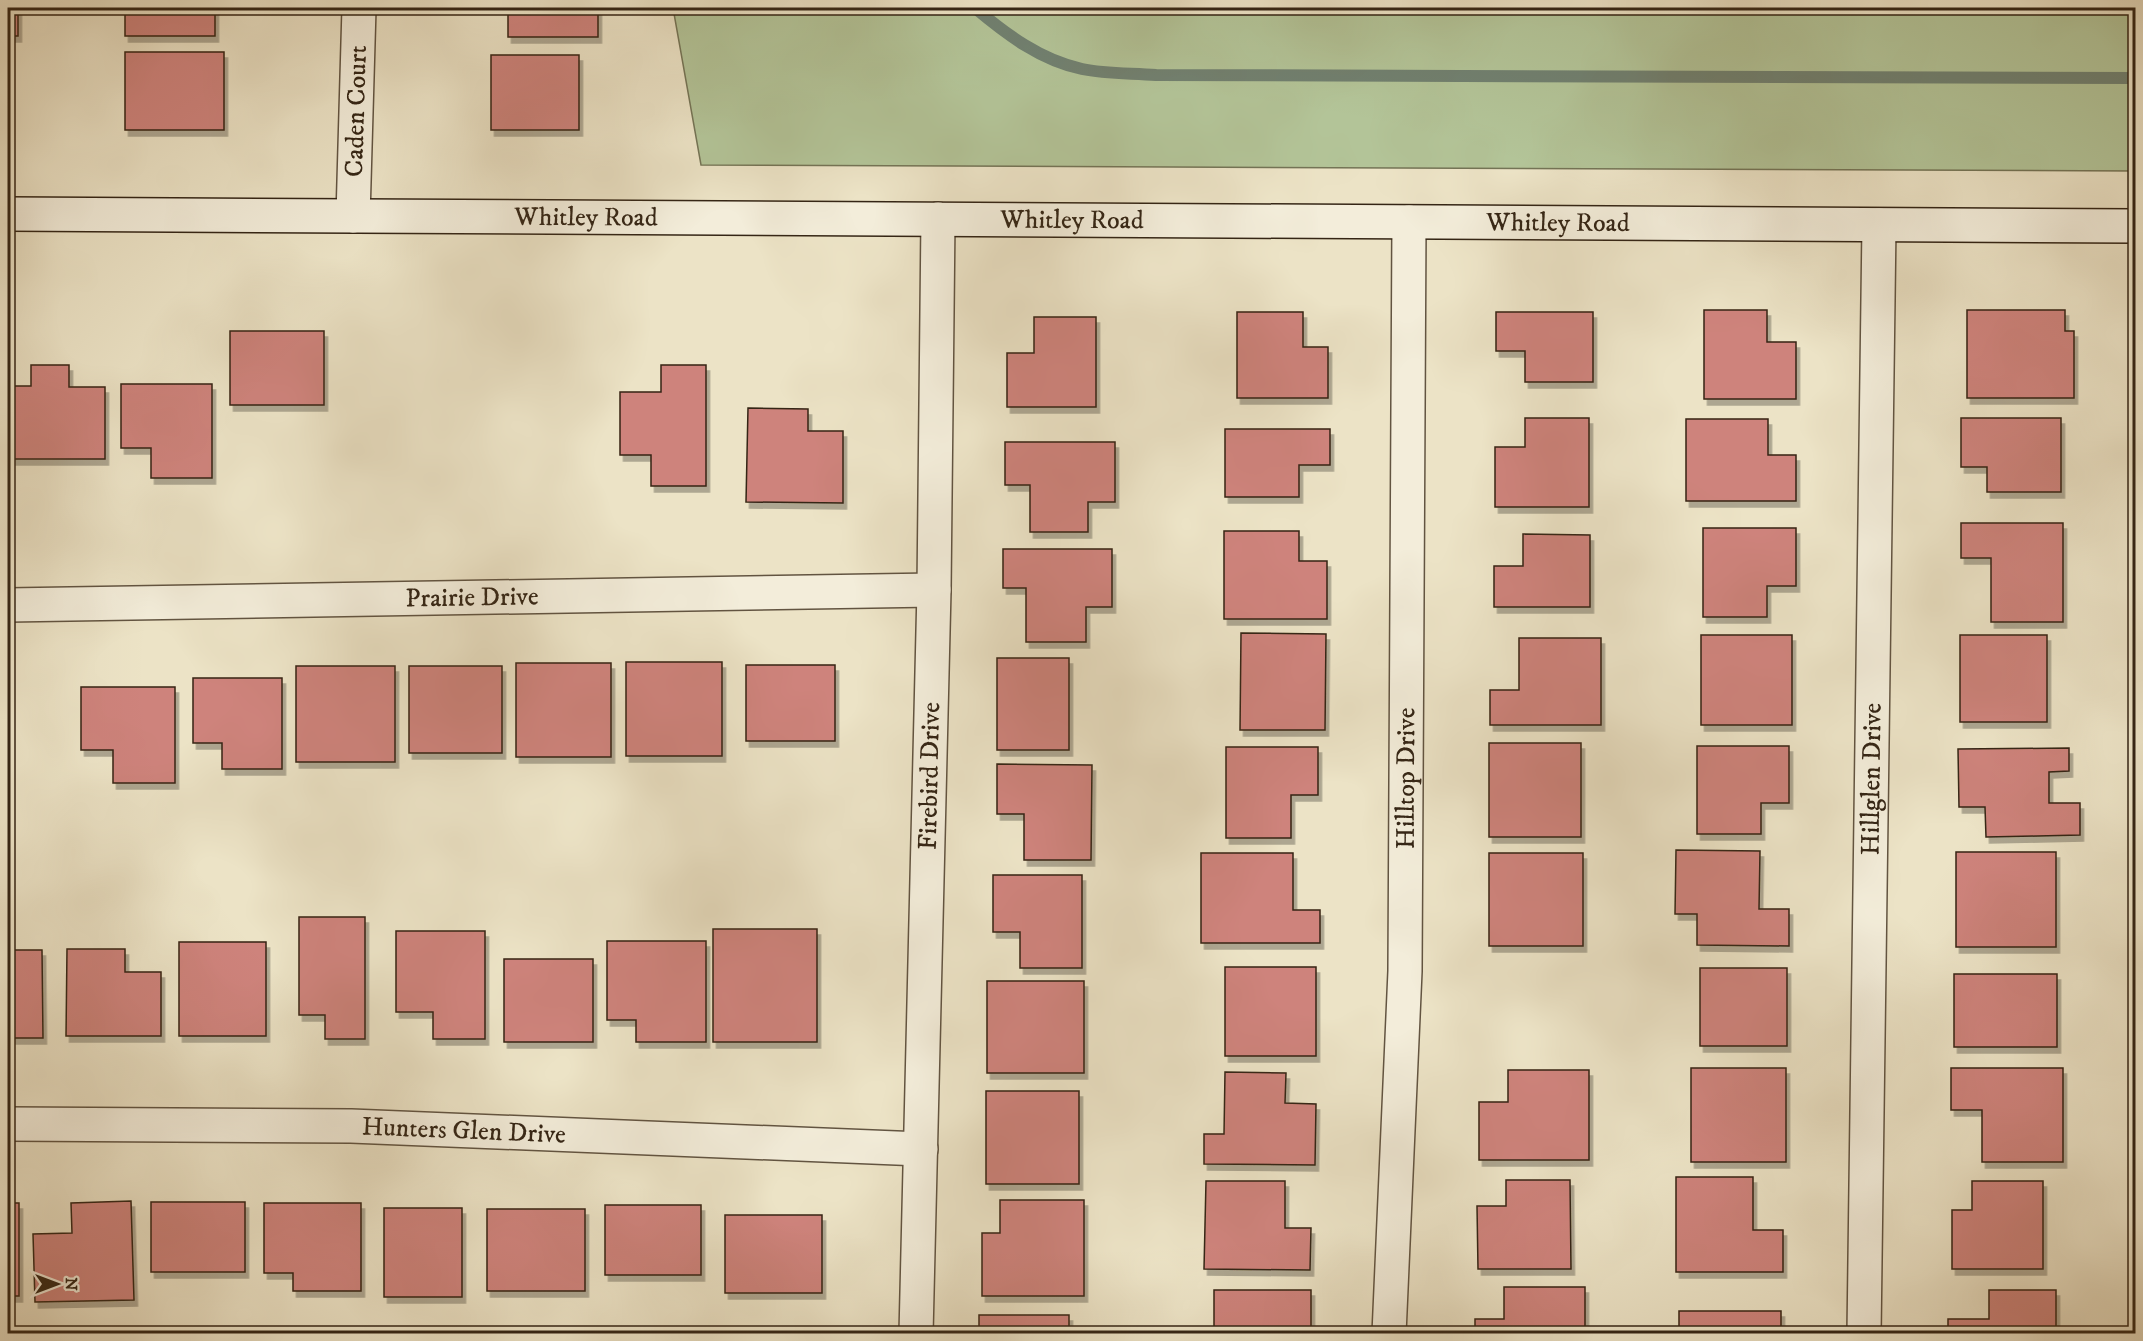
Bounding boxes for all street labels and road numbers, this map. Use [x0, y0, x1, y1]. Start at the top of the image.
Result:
street label: Caden Court [338, 45, 374, 177]
street label: Whitley Road [513, 200, 658, 234]
street label: Whitley Road [999, 203, 1144, 237]
street label: Whitley Road [1485, 206, 1630, 240]
street label: Prairie Drive [405, 580, 539, 615]
street label: Firebird Drive [911, 702, 948, 851]
street label: Hillglen Drive [1854, 703, 1889, 855]
street label: Hilltop Drive [1389, 707, 1423, 849]
street label: Hunters Glen Drive [361, 1110, 567, 1151]

